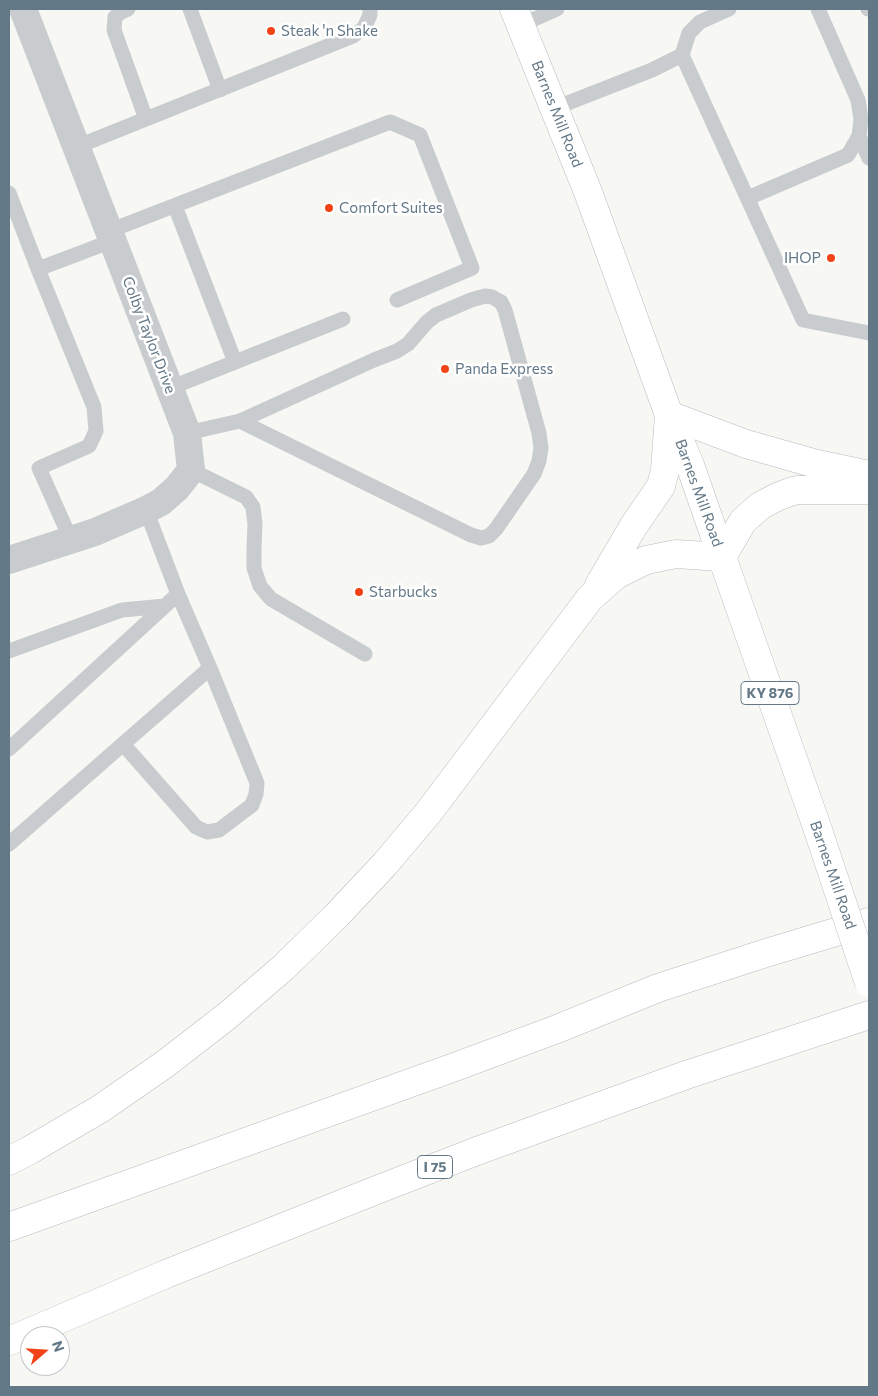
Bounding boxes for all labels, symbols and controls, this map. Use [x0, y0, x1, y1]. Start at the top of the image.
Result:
place label: Steak 'n Shake [281, 22, 378, 40]
marker: Steak 'n Shake [265, 25, 277, 37]
street label: Barnes Mill Road [527, 58, 587, 170]
place label: Comfort Suites [339, 199, 443, 217]
marker: Comfort Suites [323, 202, 335, 214]
place label: IHOP [784, 249, 821, 267]
marker: IHOP [825, 252, 837, 264]
street label: Colby Taylor Drive [118, 274, 180, 396]
place label: Panda Express [455, 360, 553, 378]
marker: Panda Express [439, 363, 451, 375]
street label: Barnes Mill Road [671, 437, 727, 549]
place label: Starbucks [369, 583, 437, 601]
marker: Starbucks [353, 586, 365, 598]
road number: KY 876 [741, 681, 799, 704]
street label: Barnes Mill Road [806, 818, 860, 932]
road number: I 75 [418, 1156, 452, 1178]
north arrow [20, 1326, 70, 1376]
text: N [49, 1339, 68, 1354]

